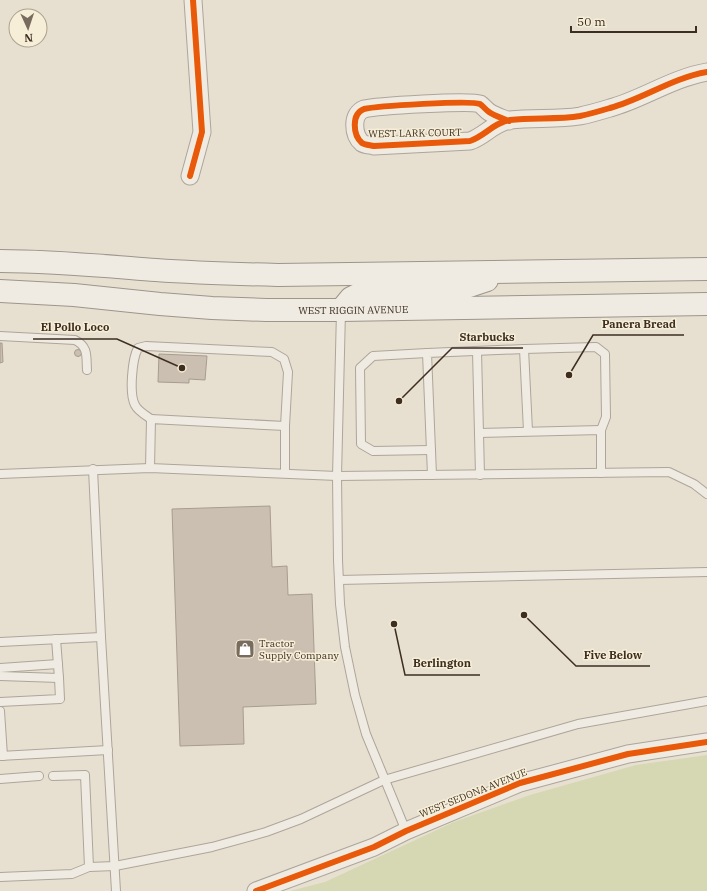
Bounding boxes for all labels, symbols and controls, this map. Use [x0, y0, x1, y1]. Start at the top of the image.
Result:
north arrow [8, 8, 48, 48]
scale bar [571, 8, 696, 34]
text: 50 m [577, 14, 606, 29]
text: N [24, 31, 33, 45]
street label: WEST LARK COURT [368, 126, 462, 140]
street label: WEST RIGGIN AVENUE [298, 302, 408, 317]
callout: Panera Bread [593, 312, 684, 335]
callout: El Pollo Loco [33, 316, 117, 339]
text: Panera Bread [602, 317, 676, 331]
text: El Pollo Loco [41, 320, 109, 334]
callout: Starbucks [452, 325, 523, 348]
text: Starbucks [460, 330, 515, 344]
place label: Tractor Supply Company [259, 637, 339, 662]
shop icon: Tractor Supply Company [234, 638, 256, 660]
callout: Five Below [576, 643, 650, 666]
text: Five Below [584, 648, 643, 662]
callout: Berlington [405, 652, 480, 675]
text: Berlington [413, 656, 471, 670]
street label: WEST SEDONA AVENUE [417, 765, 529, 821]

